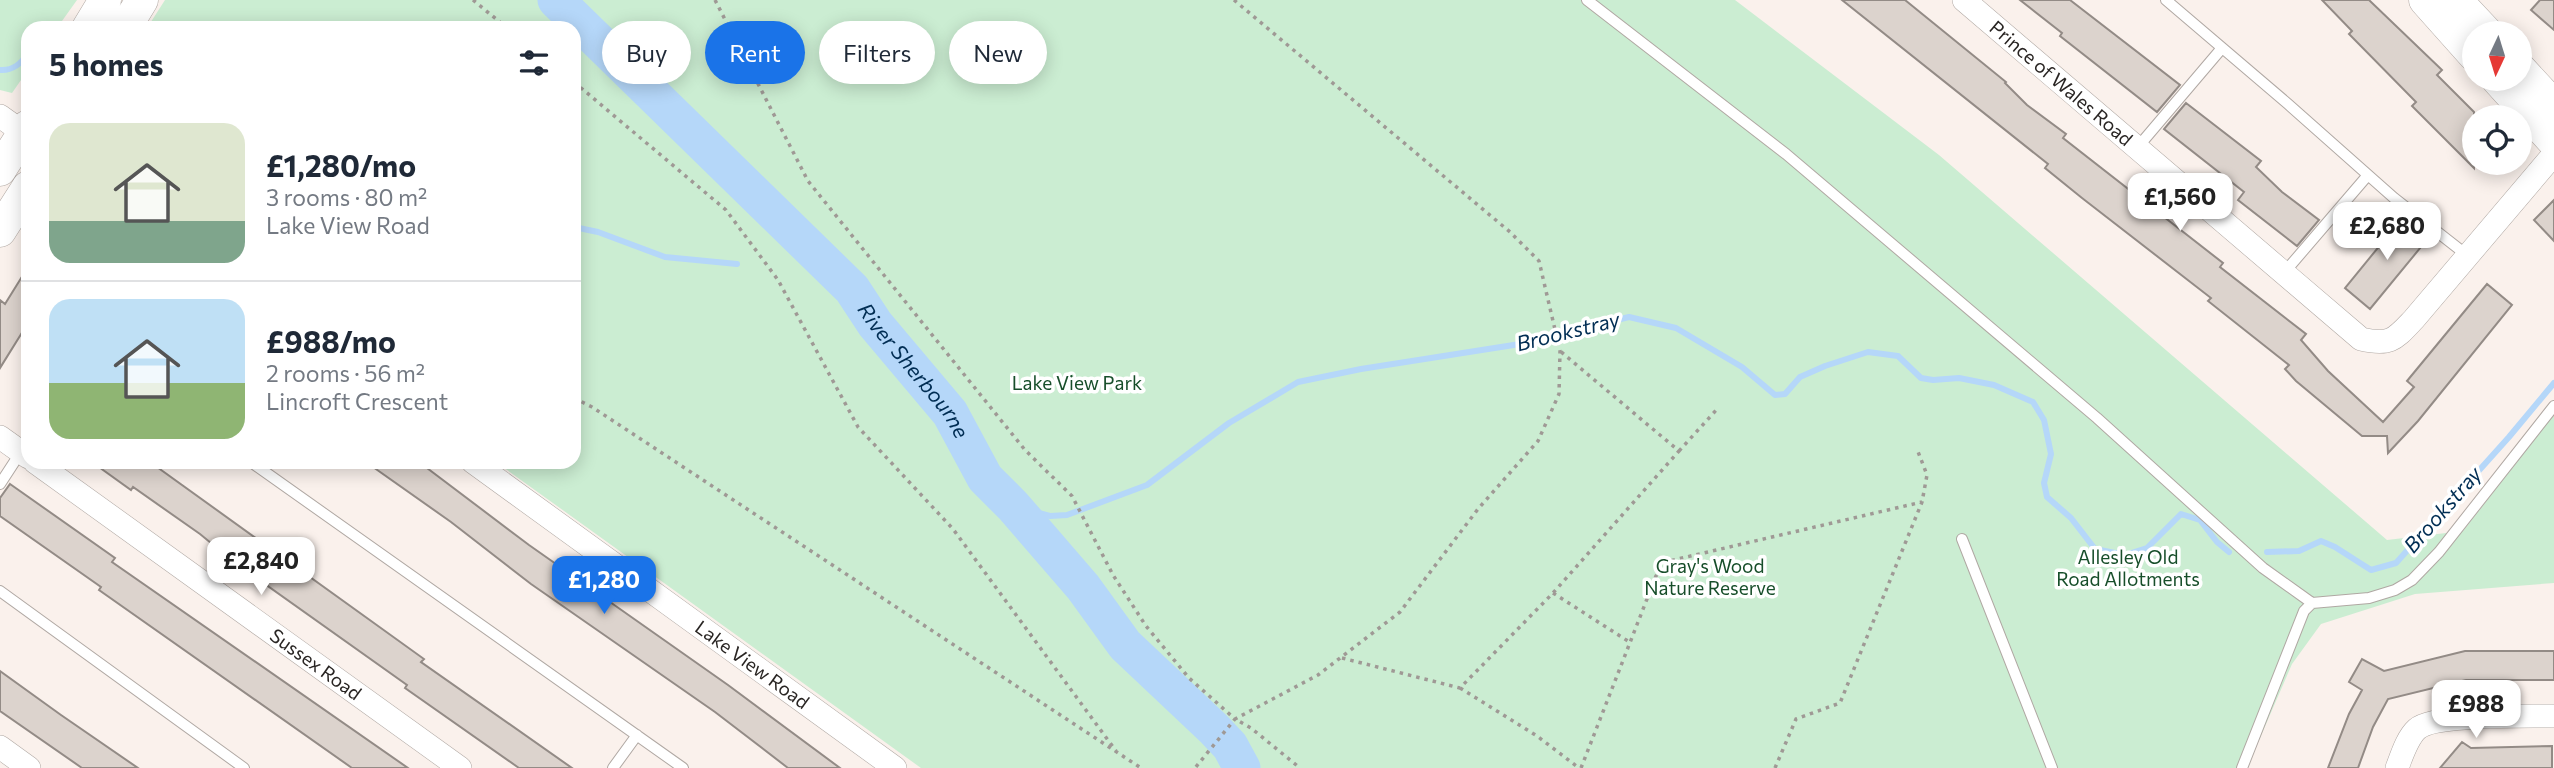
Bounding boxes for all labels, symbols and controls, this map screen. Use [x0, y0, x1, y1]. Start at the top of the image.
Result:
street label: Prince of Wales Road [1986, 15, 2138, 150]
chip: Buy [602, 21, 691, 84]
chip: Rent [705, 21, 805, 84]
chip: Filters [819, 21, 935, 84]
chip: New [949, 21, 1047, 84]
north arrow [2462, 21, 2532, 91]
map controls [2462, 21, 2532, 175]
icon: filters [515, 44, 553, 82]
text: 5 homes [49, 45, 163, 82]
button: locate [2462, 105, 2532, 175]
text: £1,280/mo [266, 146, 416, 183]
icon: home [105, 151, 189, 235]
pin: £1,560 [2123, 174, 2237, 233]
text: £1,560 [2144, 182, 2216, 210]
text: 3 rooms · 80 m² [266, 183, 427, 211]
pin: £2,680 [2330, 202, 2444, 262]
text: Lake View Road [266, 211, 430, 239]
text: £2,680 [2349, 211, 2425, 239]
water label: River Sherbourne [854, 298, 975, 442]
water label: Brookstray [1513, 305, 1623, 355]
text: £988/mo [266, 322, 396, 359]
icon: home [105, 327, 189, 411]
text: 2 rooms · 56 m² [266, 359, 425, 387]
park label: Lake View Park [1012, 371, 1142, 394]
text: Lincroft Crescent [266, 387, 448, 415]
water label: Brookstray [2398, 460, 2487, 557]
pin: £2,840 [204, 538, 318, 597]
park label: Allesley Old Road Allotments [2056, 545, 2200, 590]
text: £2,840 [223, 546, 299, 574]
park label: Gray's Wood Nature Reserve [1644, 554, 1776, 599]
pin: £1,280 [547, 556, 661, 616]
text: £1,280 [568, 565, 640, 593]
street label: Lake View Road [691, 615, 814, 713]
street label: Sussex Road [266, 623, 366, 704]
pin: £988 [2435, 680, 2517, 740]
text: £988 [2448, 689, 2504, 717]

